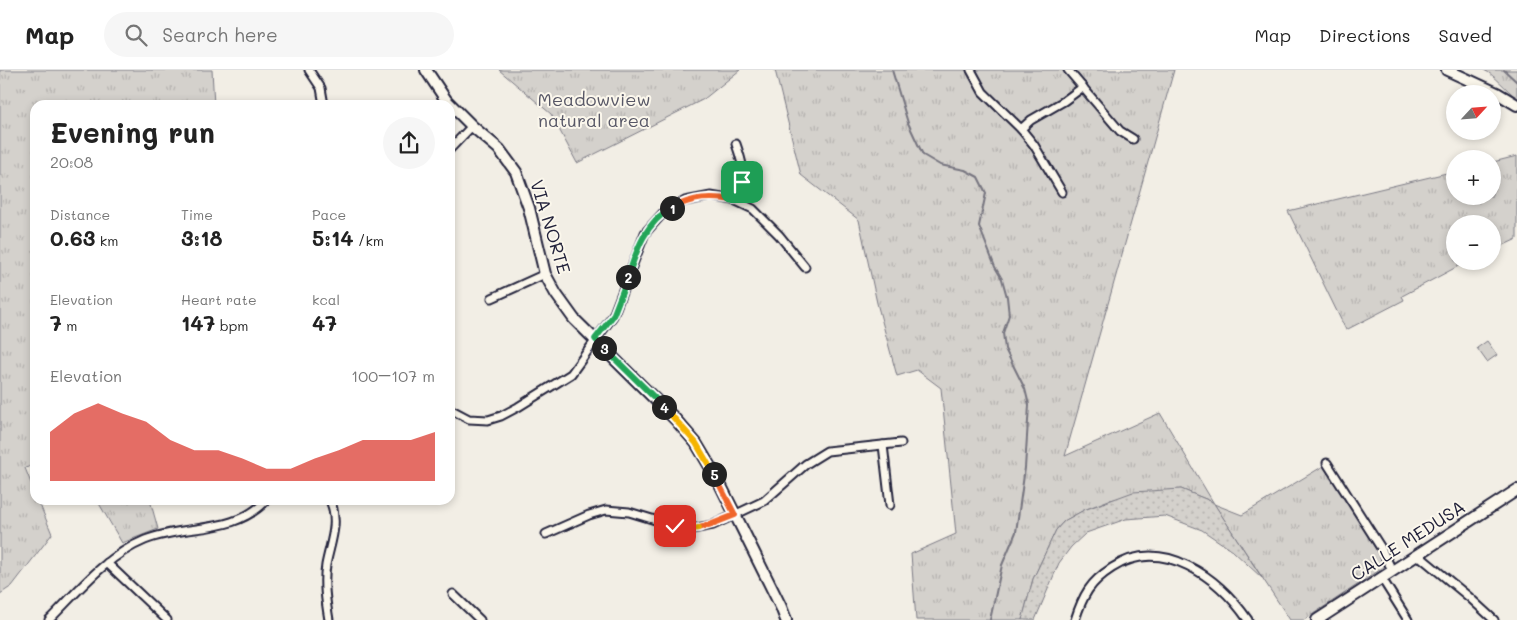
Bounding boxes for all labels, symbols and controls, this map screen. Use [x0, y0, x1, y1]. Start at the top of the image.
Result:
search box [104, 12, 454, 57]
text: Map [25, 19, 74, 50]
icon: search [122, 21, 150, 49]
text: Search here [162, 22, 278, 47]
text: Map [1254, 23, 1291, 47]
text: Directions [1319, 23, 1411, 47]
text: Saved [1439, 23, 1492, 47]
north arrow [1446, 85, 1501, 140]
map controls [1446, 85, 1501, 270]
park label: Meadowview natural area [538, 87, 650, 132]
text: Evening run [50, 114, 215, 150]
button: share [383, 117, 435, 169]
button: + [1446, 150, 1501, 205]
text: 20:08 [50, 151, 93, 172]
pin [721, 161, 763, 203]
icon: arrive [728, 168, 756, 196]
street label: VIA NORTE [525, 177, 577, 277]
pin: 1 [660, 196, 684, 220]
text: 1 [669, 199, 676, 218]
text: Distance [50, 205, 110, 224]
text: Time [181, 205, 213, 224]
text: Pace [312, 205, 346, 224]
button: − [1446, 215, 1501, 270]
text: 0.63 [50, 224, 95, 251]
text: 3:18 [181, 224, 223, 251]
text: 5:14 [312, 224, 354, 251]
text: km [95, 231, 118, 250]
text: /km [354, 231, 384, 250]
pin: 2 [616, 264, 640, 290]
text: 2 [625, 268, 632, 287]
text: Elevation [50, 290, 113, 309]
text: Heart rate [181, 290, 257, 309]
text: kcal [312, 290, 340, 309]
text: 7 [50, 309, 62, 336]
text: 147 [181, 309, 215, 336]
text: 47 [312, 309, 337, 336]
text: m [62, 316, 77, 335]
text: bpm [215, 316, 249, 335]
pin: 3 [592, 336, 616, 360]
text: 3 [600, 339, 609, 358]
text: Elevation [50, 365, 122, 386]
text: 100–107 m [351, 365, 435, 386]
pin: 4 [652, 394, 676, 420]
text: 4 [660, 398, 669, 417]
pin: 5 [702, 462, 726, 486]
text: 5 [710, 465, 719, 484]
street label: CALLE MEDUSA [1346, 494, 1469, 586]
pin [654, 505, 696, 547]
icon: check [661, 512, 689, 540]

